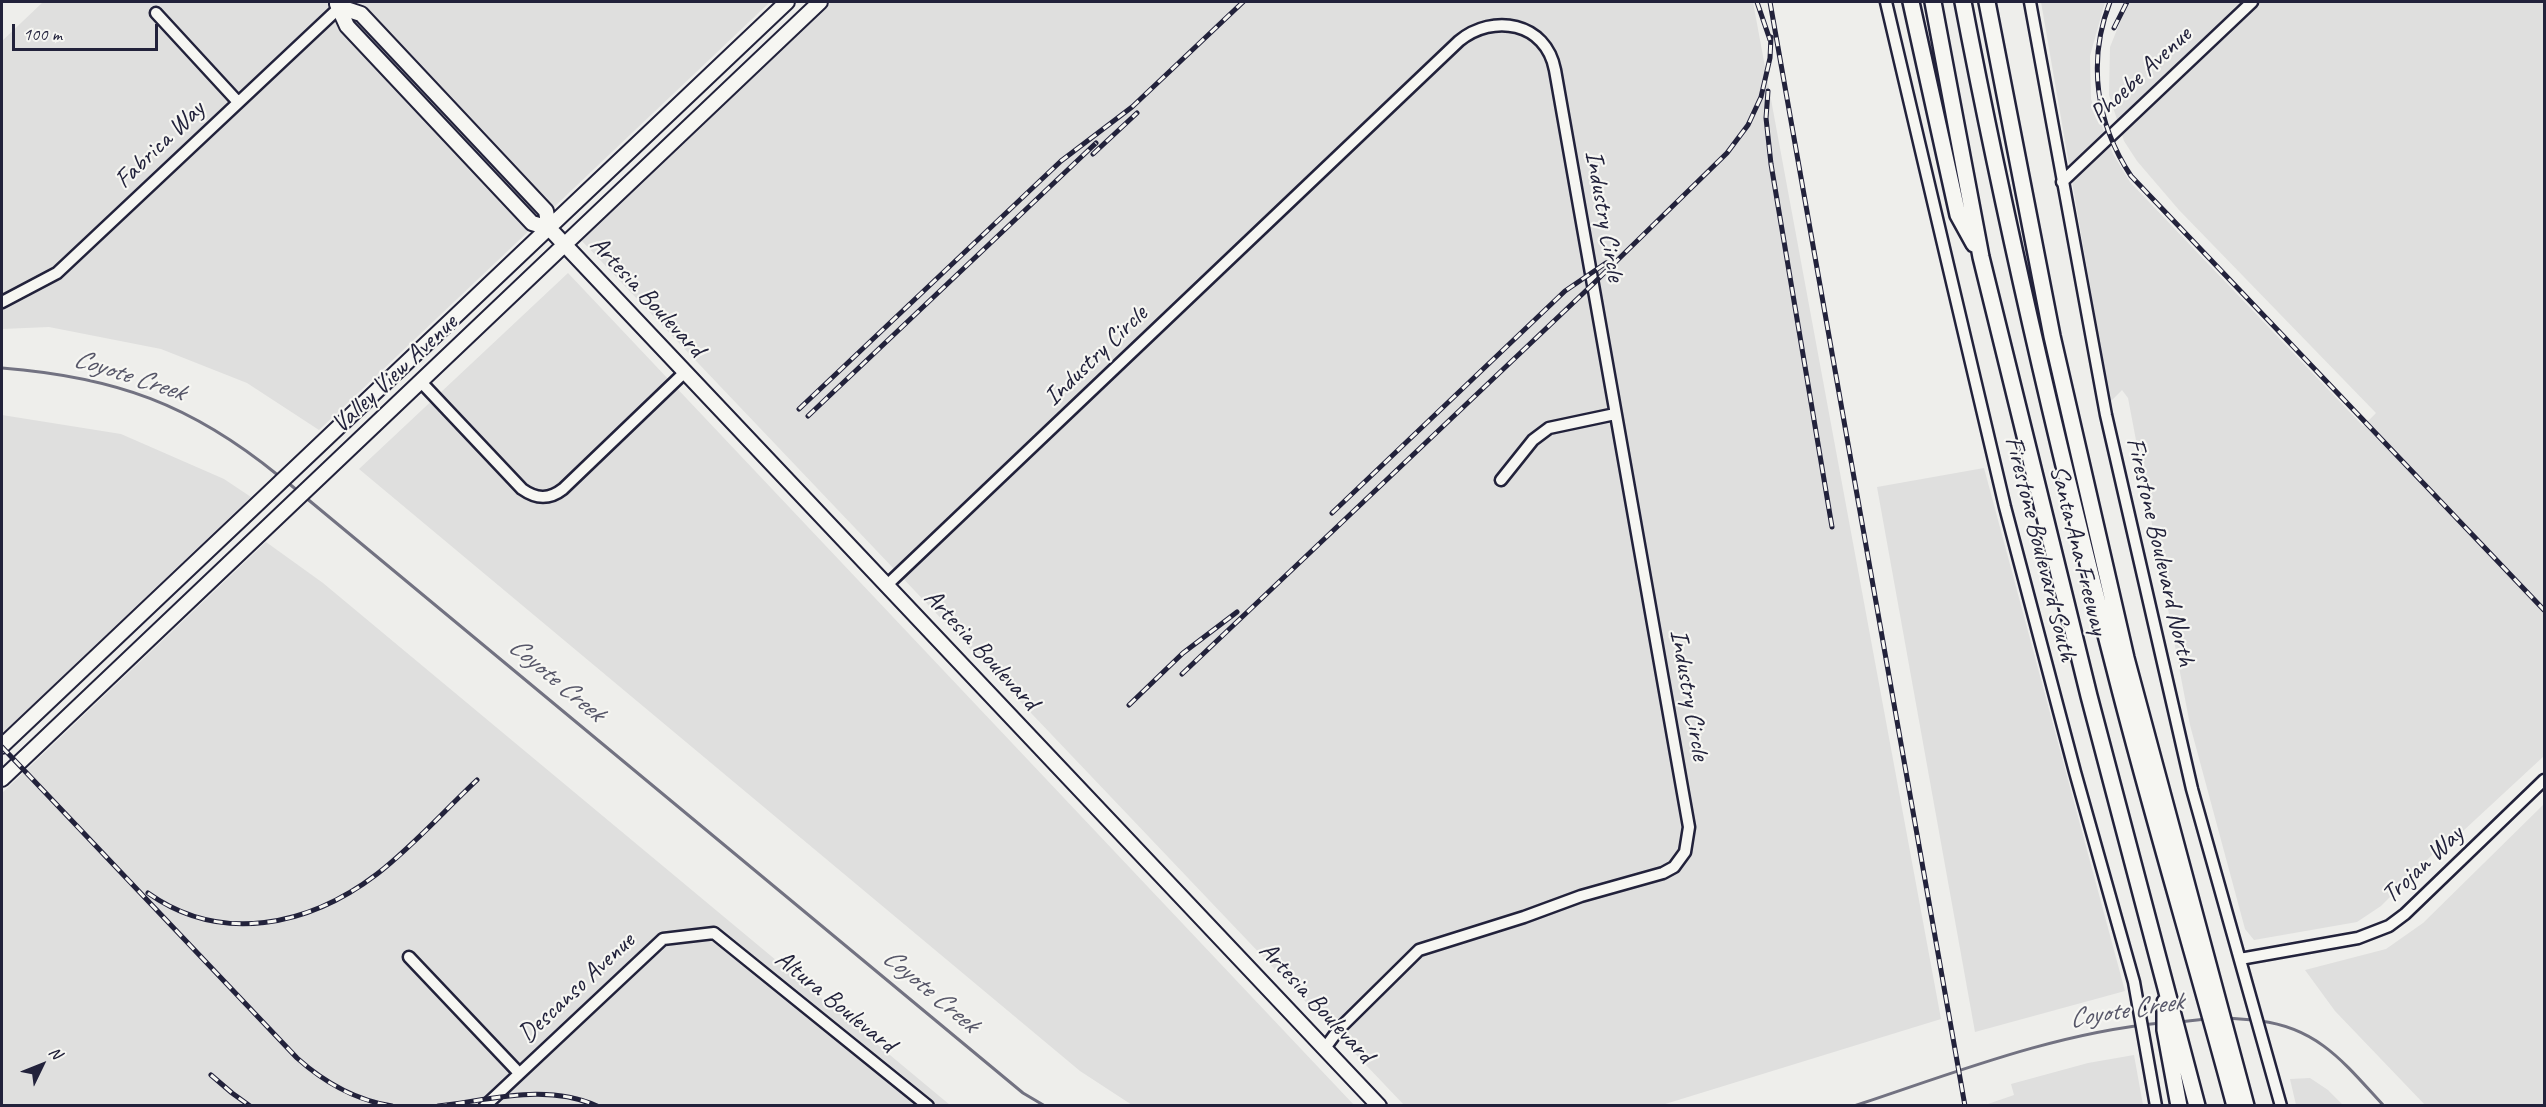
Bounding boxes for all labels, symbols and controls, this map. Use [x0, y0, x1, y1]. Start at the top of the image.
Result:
scale bar [15, 12, 160, 50]
street label: Phoebe Avenue [2084, 20, 2198, 130]
text: 100 m [23, 23, 62, 45]
street label: Fabrica Way [109, 95, 211, 195]
street label: Industry Circle [1577, 148, 1631, 284]
street label: Artesia Boulevard [583, 230, 711, 364]
street label: Industry Circle [1038, 299, 1154, 413]
street label: Valley View Avenue [326, 308, 464, 440]
water label: Coyote Creek [69, 343, 189, 409]
street label: Firestone Boulevard South [1997, 433, 2083, 665]
street label: Firestone Boulevard North [2119, 435, 2201, 669]
street label: Santa Ana Freeway [2042, 462, 2114, 638]
street label: Artesia Boulevard [917, 583, 1045, 717]
street label: Industry Circle [1662, 627, 1716, 763]
water label: Coyote Creek [502, 631, 610, 729]
street label: Trojan Way [2376, 819, 2470, 911]
street label: Descanso Avenue [512, 926, 642, 1050]
street label: Artesia Boulevard [1252, 936, 1380, 1070]
water label: Coyote Creek [876, 942, 984, 1040]
street label: Altura Boulevard [768, 944, 902, 1060]
water label: Coyote Creek [2067, 986, 2185, 1036]
north arrow [12, 1035, 72, 1095]
text: N [44, 1042, 66, 1063]

